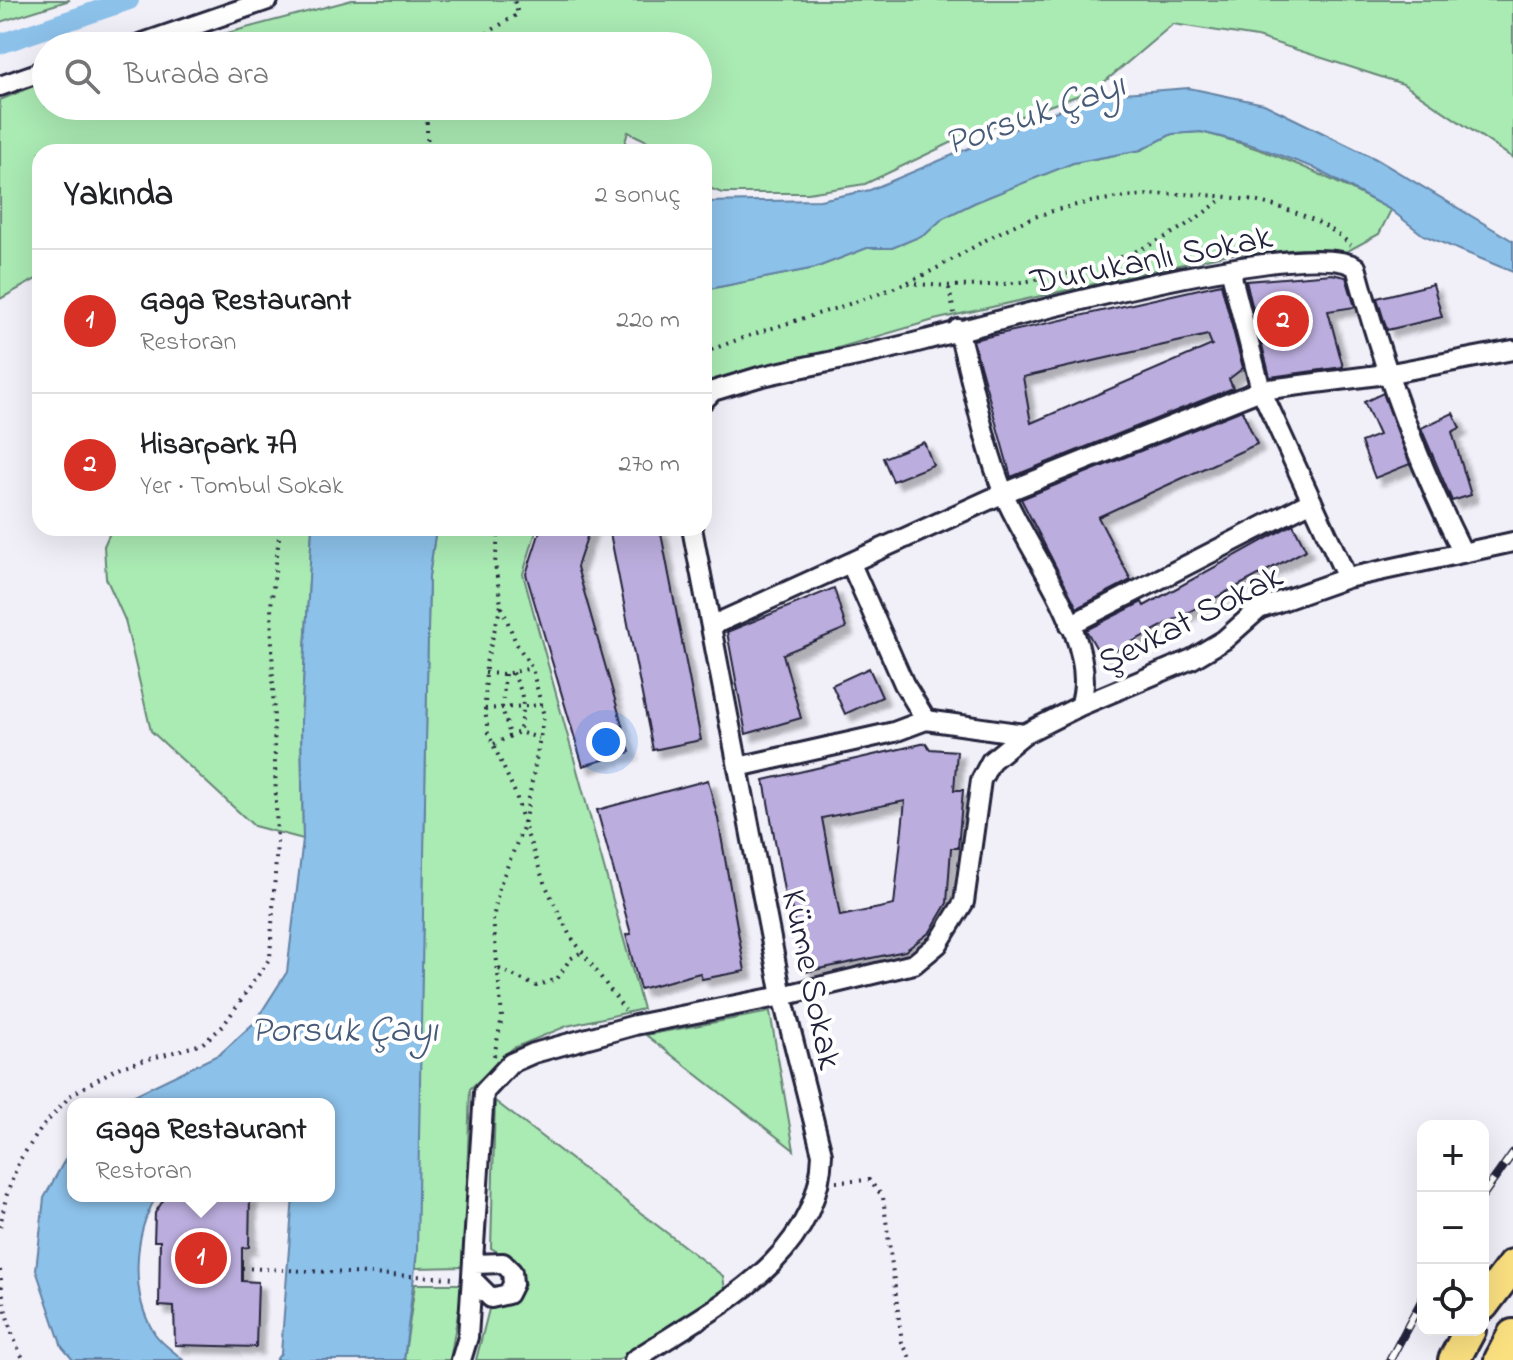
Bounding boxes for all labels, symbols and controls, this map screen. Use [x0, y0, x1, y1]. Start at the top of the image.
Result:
search box [32, 32, 712, 120]
icon: search [60, 54, 104, 98]
text: Burada ara [124, 54, 269, 98]
water label: Porsuk Çayı [937, 58, 1134, 173]
text: Yakında [64, 171, 173, 221]
text: 2 sonuç [595, 177, 680, 215]
street label: Durukanlı Sokak [1026, 212, 1277, 311]
text: Gaga Restaurant [140, 280, 351, 324]
pin: 2 [1257, 291, 1309, 351]
text: 1 [86, 302, 94, 340]
text: 220 m [616, 302, 680, 340]
text: Restoran [140, 324, 236, 362]
text: Hisarpark 7A [140, 424, 297, 468]
text: 2 [84, 446, 96, 484]
text: 270 m [618, 446, 680, 484]
text: Yer · Tombul Sokak [140, 468, 343, 506]
street label: Şevkat Sokak [1089, 552, 1293, 690]
your location [586, 722, 626, 762]
street label: Küme Sokak [765, 885, 855, 1075]
water label: Porsuk Çayı [250, 1004, 439, 1060]
popup [67, 1098, 335, 1202]
text: Gaga Restaurant [95, 1109, 307, 1153]
map controls [1417, 1120, 1489, 1336]
button: + [1417, 1120, 1489, 1192]
text: Restoran [95, 1153, 192, 1191]
button: − [1417, 1192, 1489, 1264]
pin: 1 [175, 1228, 227, 1288]
button: locate [1417, 1264, 1489, 1336]

